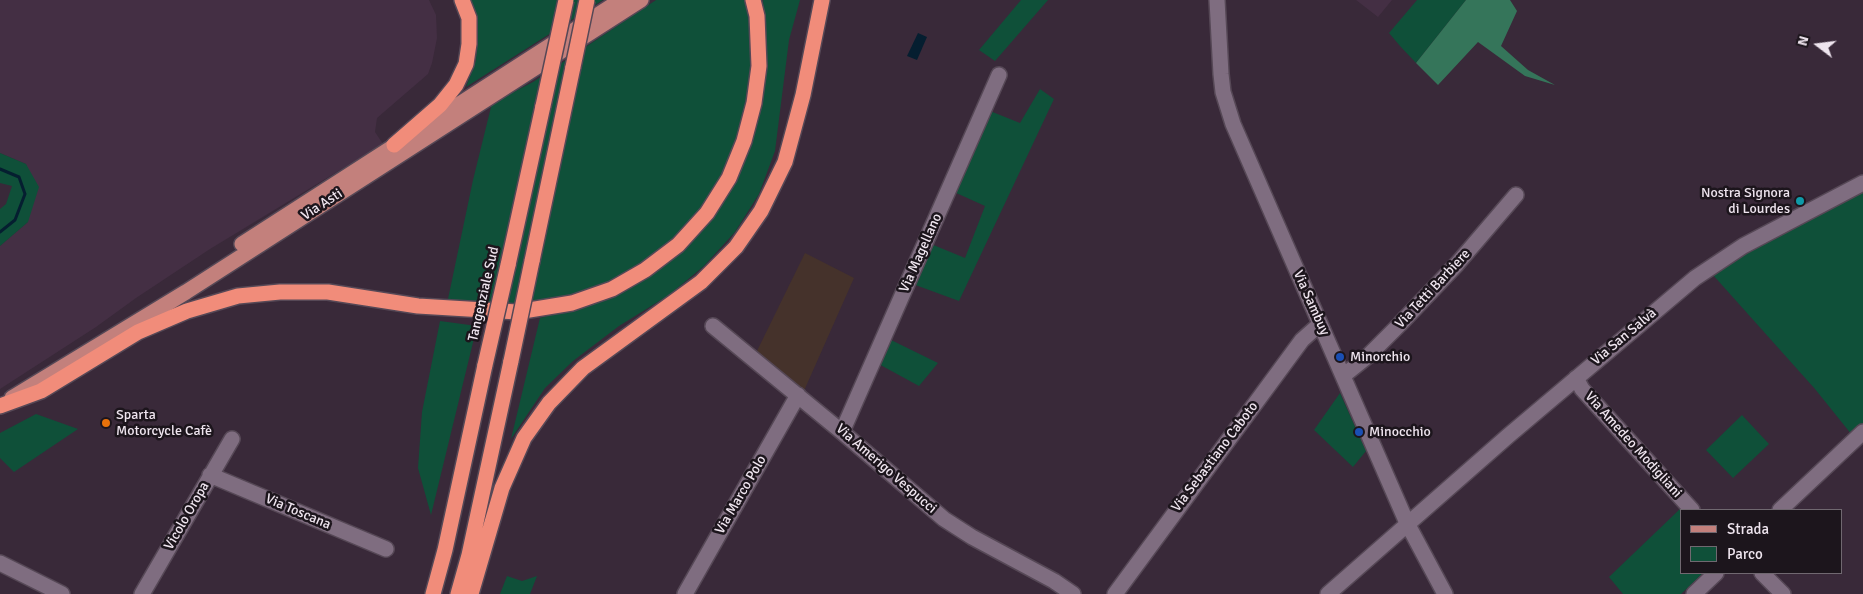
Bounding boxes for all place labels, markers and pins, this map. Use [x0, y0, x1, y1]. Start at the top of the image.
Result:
place label: Nostra Signora di Lourdes [1701, 185, 1790, 218]
marker: Nostra Signora di Lourdes [1794, 195, 1806, 207]
place label: Minorchio [1350, 349, 1410, 365]
marker: Minorchio [1334, 351, 1346, 363]
place label: Sparta Motorcycle Cafè [116, 407, 212, 440]
marker: Sparta Motorcycle Cafè [100, 417, 112, 429]
place label: Minocchio [1369, 424, 1431, 440]
marker: Minocchio [1353, 426, 1365, 438]

